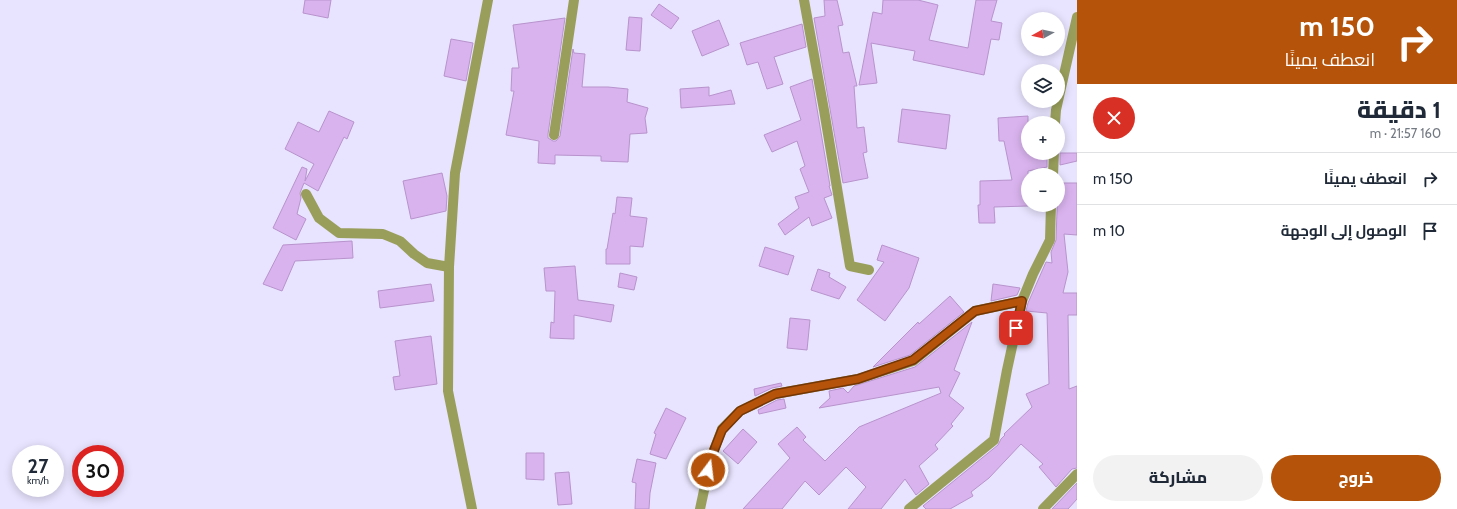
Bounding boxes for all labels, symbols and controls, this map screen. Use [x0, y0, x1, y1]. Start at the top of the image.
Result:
text: 150 m [1299, 9, 1375, 43]
north arrow [1021, 12, 1065, 56]
map controls [1021, 12, 1065, 212]
icon: right [1389, 16, 1441, 68]
text: انعطف يمينًا [1285, 49, 1375, 71]
button: layers [1021, 64, 1065, 108]
text: 1 دقيقة [1357, 95, 1441, 124]
button: close [1093, 97, 1135, 139]
button: + [1021, 116, 1065, 160]
text: 160 m · 21:57 [1370, 125, 1441, 141]
button: − [1021, 168, 1065, 212]
icon: right [1419, 168, 1441, 190]
text: 150 m [1093, 170, 1133, 188]
text: انعطف يمينًا [1324, 170, 1407, 188]
icon: arrive [1419, 220, 1441, 242]
text: 10 m [1093, 222, 1125, 240]
text: الوصول إلى الوجهة [1281, 222, 1407, 240]
pin [999, 311, 1033, 345]
icon: arrive [1005, 317, 1027, 339]
speed limit sign: 30 [72, 445, 124, 497]
position arrow [687, 449, 729, 491]
text: 27 [28, 454, 48, 478]
button: مشاركة [1093, 455, 1263, 501]
button: خروج [1271, 455, 1441, 501]
text: km/h [27, 474, 49, 487]

